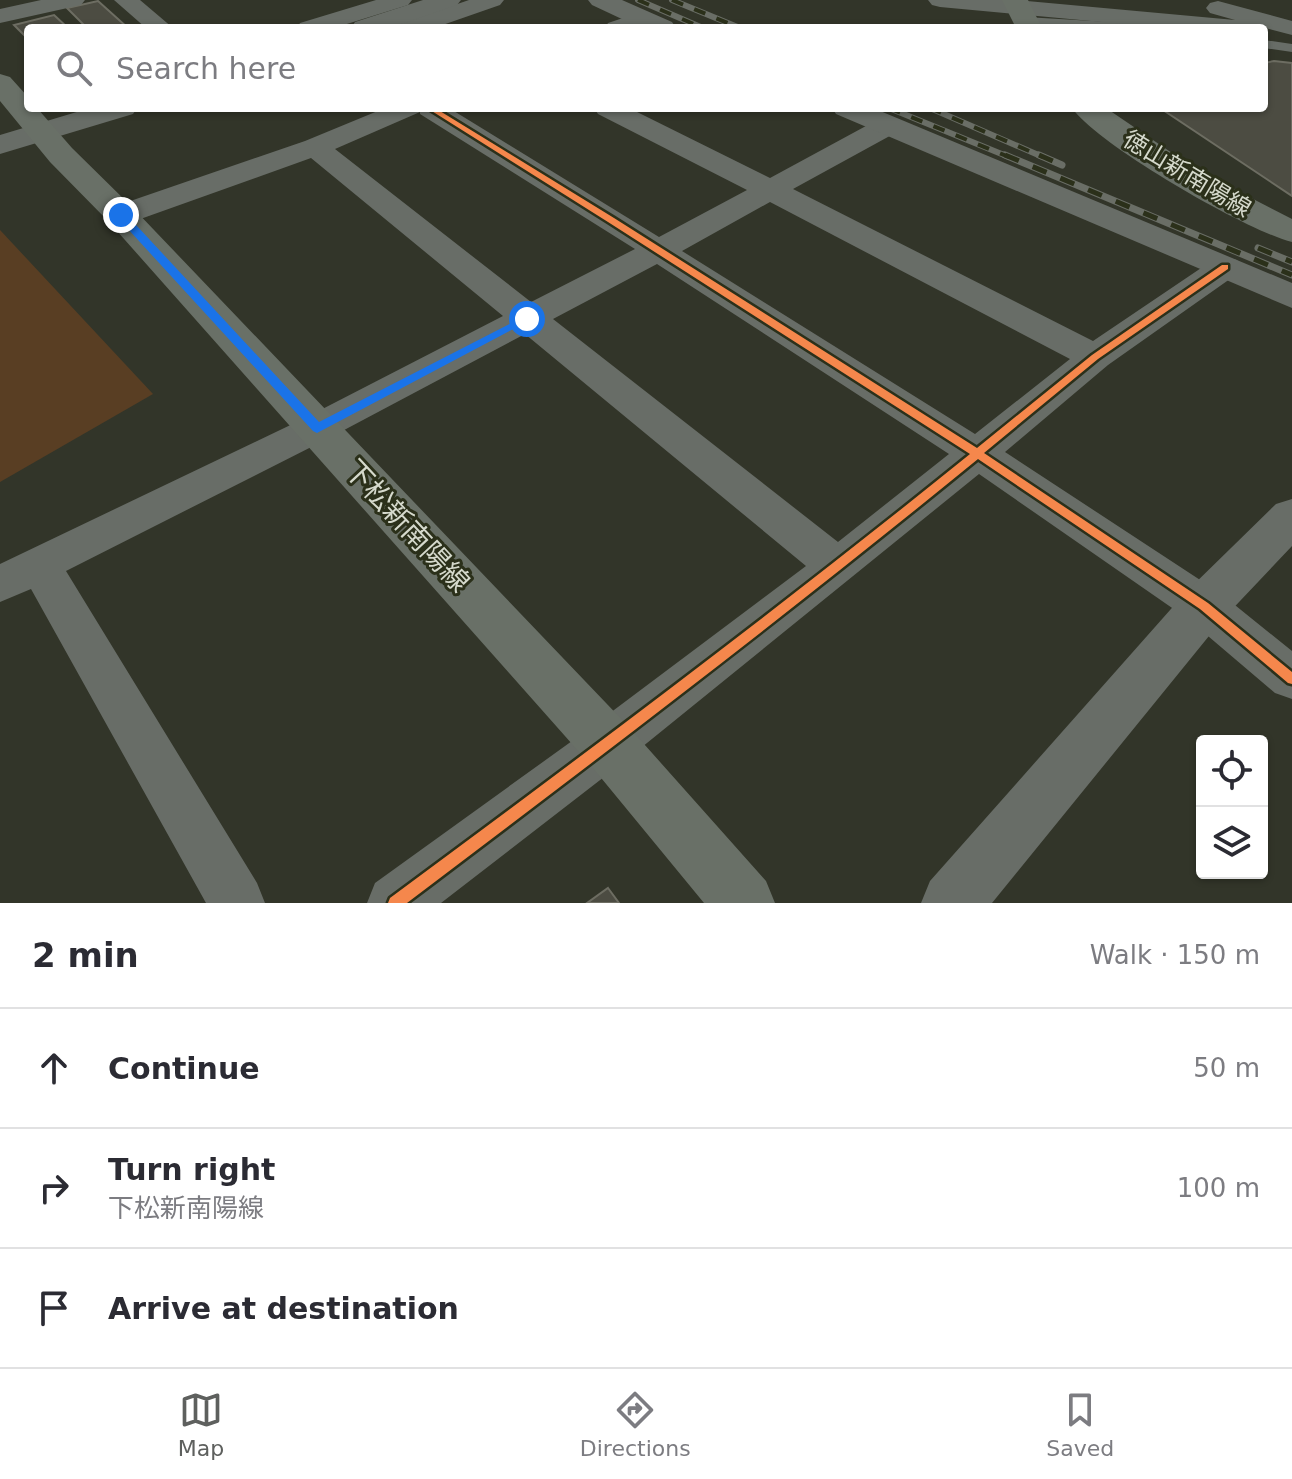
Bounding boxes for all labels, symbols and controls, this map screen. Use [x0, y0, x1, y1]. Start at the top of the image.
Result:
search box [24, 24, 1268, 112]
icon: search [52, 46, 96, 90]
text: Search here [116, 51, 296, 86]
street label: 徳山新南陽線 [1118, 125, 1256, 223]
route end [103, 197, 139, 233]
route start [509, 301, 545, 337]
street label: 下松新南陽線 [338, 453, 476, 599]
map controls [1196, 735, 1268, 879]
button: locate [1196, 735, 1268, 807]
button: layers [1196, 807, 1268, 879]
text: 2 min [32, 935, 139, 975]
text: Walk · 150 m [1090, 940, 1260, 970]
icon: ahead [32, 1046, 76, 1090]
text: Continue [108, 1051, 260, 1086]
text: 50 m [1193, 1053, 1260, 1083]
text: Turn right [108, 1152, 275, 1187]
icon: right [32, 1166, 76, 1210]
text: 100 m [1177, 1173, 1260, 1203]
text: 下松新南陽線 [108, 1193, 264, 1223]
icon: arrive [32, 1286, 76, 1330]
text: Arrive at destination [108, 1291, 459, 1326]
tab: Map [178, 1388, 224, 1461]
tab: Directions [580, 1388, 691, 1461]
tab: Saved [1046, 1388, 1114, 1461]

